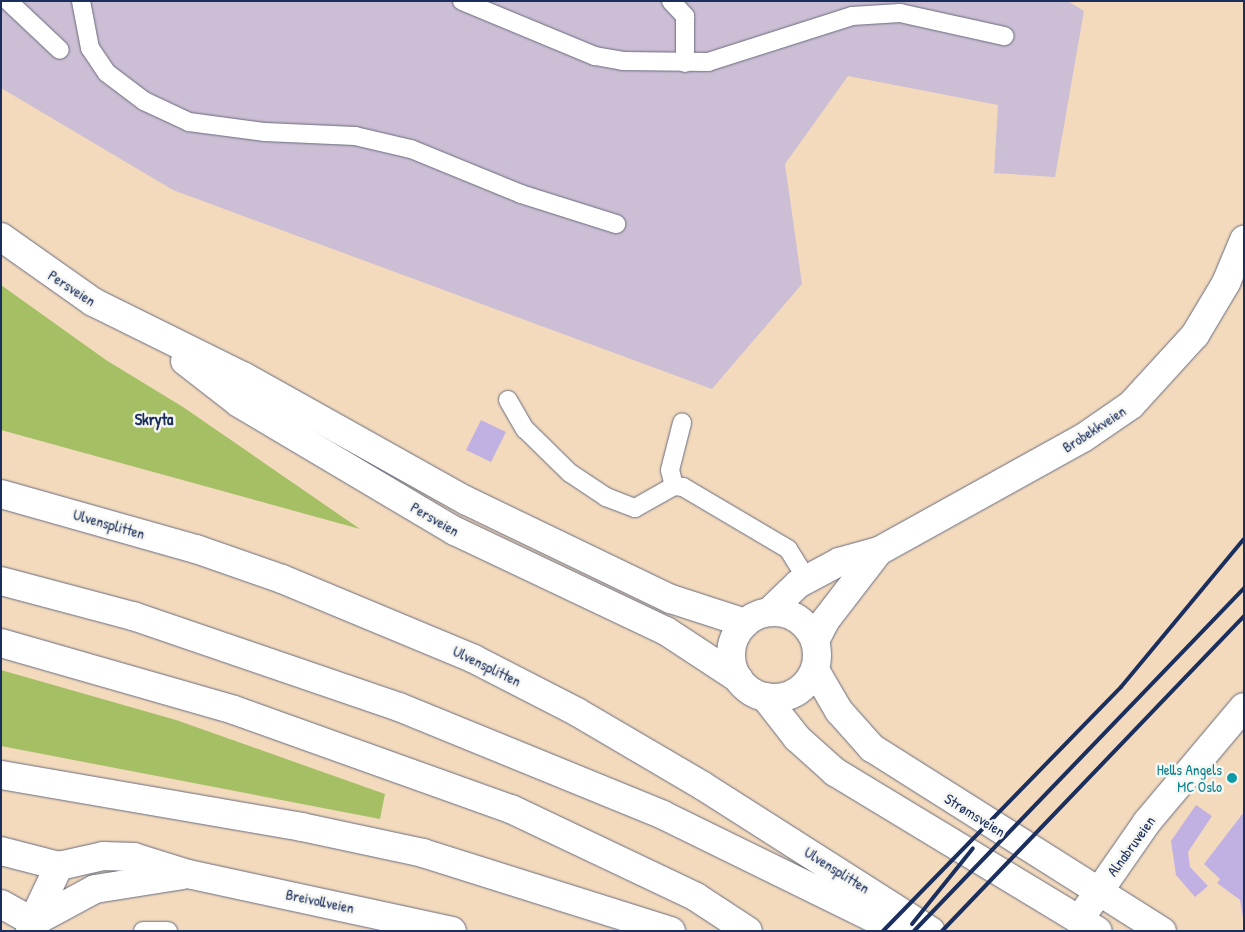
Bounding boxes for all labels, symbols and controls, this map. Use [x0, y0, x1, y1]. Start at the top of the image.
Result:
street label: Persveien [45, 266, 99, 310]
street label: Brobekkveien [1059, 402, 1129, 456]
district label: Skryta [135, 409, 173, 429]
street label: Persveien [408, 498, 462, 540]
street label: Ulvensplitten [71, 505, 147, 543]
street label: Ulvensplitten [450, 642, 524, 690]
place label: Hells Angels MC Oslo [1157, 760, 1222, 795]
marker: Hells Angels MC Oslo [1226, 772, 1238, 784]
street label: Strømsveien [941, 789, 1009, 841]
street label: Alnabruveien [1103, 812, 1159, 880]
street label: Ulvensplitten [801, 843, 873, 897]
street label: Breivollveien [284, 885, 356, 917]

